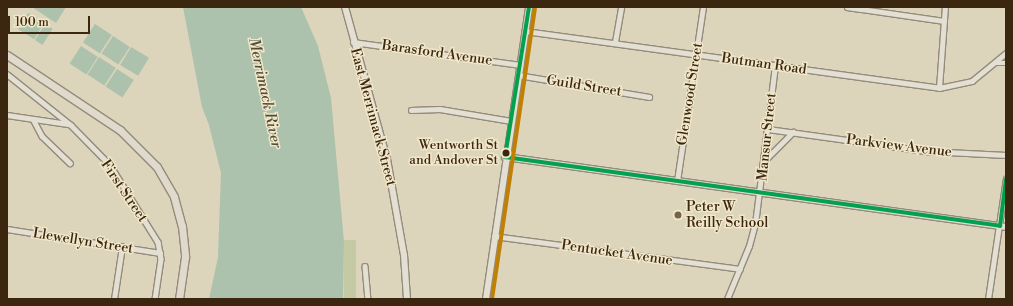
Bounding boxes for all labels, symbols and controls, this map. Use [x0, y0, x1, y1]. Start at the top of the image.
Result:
scale bar [10, 8, 92, 34]
text: 100 m [15, 15, 49, 30]
water label: Merrimack River [245, 36, 285, 150]
street label: Barasford Avenue [381, 37, 493, 69]
street label: Glenwood Street [674, 41, 706, 147]
street label: East Merrimack Street [346, 46, 400, 188]
street label: Butman Road [720, 50, 808, 78]
street label: Guild Street [545, 72, 623, 100]
street label: Mansur Street [754, 92, 780, 182]
street label: Parkview Avenue [845, 131, 953, 161]
place label: Wentworth St and Andover St [409, 138, 498, 169]
marker: Wentworth St and Andover St [501, 148, 511, 158]
street label: First Street [97, 157, 151, 225]
place label: Peter W Reilly School [686, 199, 769, 232]
marker: Peter W Reilly School [673, 210, 683, 220]
street label: Llewellyn Street [32, 225, 134, 257]
street label: Pentucket Avenue [560, 237, 674, 269]

